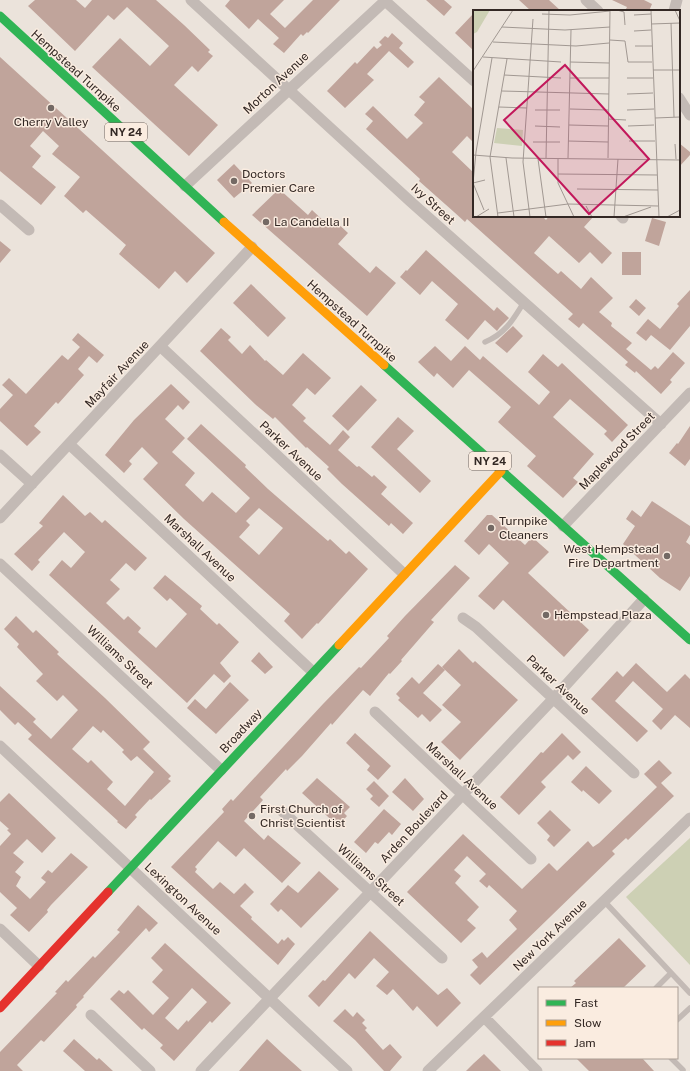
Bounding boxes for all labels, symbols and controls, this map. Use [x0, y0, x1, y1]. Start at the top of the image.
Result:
inset map [473, 10, 680, 217]
street label: Hempstead Turnpike [28, 27, 124, 115]
street label: Morton Avenue [240, 49, 312, 117]
marker: Cherry Valley [46, 103, 56, 113]
place label: Cherry Valley [14, 115, 89, 129]
road number: NY 24 [105, 123, 147, 141]
place label: Doctors Premier Care [242, 167, 315, 195]
marker: Doctors Premier Care [229, 176, 239, 186]
street label: Ivy Street [408, 181, 458, 227]
place label: La Candella II [274, 215, 349, 229]
marker: La Candella II [261, 217, 271, 227]
street label: Hempstead Turnpike [304, 277, 400, 365]
street label: Mayfair Avenue [82, 337, 152, 411]
street label: Maplewood Street [576, 409, 658, 493]
street label: Parker Avenue [257, 418, 326, 484]
road number: NY 24 [469, 452, 511, 470]
street label: Marshall Avenue [161, 511, 239, 585]
place label: Turnpike Cleaners [499, 514, 548, 542]
marker: Turnpike Cleaners [486, 523, 496, 533]
place label: West Hempstead Fire Department [563, 542, 659, 570]
marker: West Hempstead Fire Department [662, 551, 672, 561]
place label: Hempstead Plaza [554, 608, 652, 622]
marker: Hempstead Plaza [541, 610, 551, 620]
street label: Williams Street [84, 623, 156, 691]
street label: Parker Avenue [524, 652, 593, 718]
street label: Broadway [217, 706, 265, 756]
street label: Marshall Avenue [423, 739, 501, 813]
street label: Arden Boulevard [377, 788, 451, 866]
place label: First Church of Christ Scientist [260, 802, 346, 830]
marker: First Church of Christ Scientist [247, 811, 257, 821]
street label: Williams Street [335, 841, 408, 909]
street label: Lexington Avenue [142, 860, 224, 938]
street label: New York Avenue [510, 896, 590, 974]
legend [538, 987, 678, 1059]
text: Fast [574, 996, 599, 1010]
text: Slow [574, 1016, 602, 1030]
text: Jam [574, 1036, 596, 1050]

